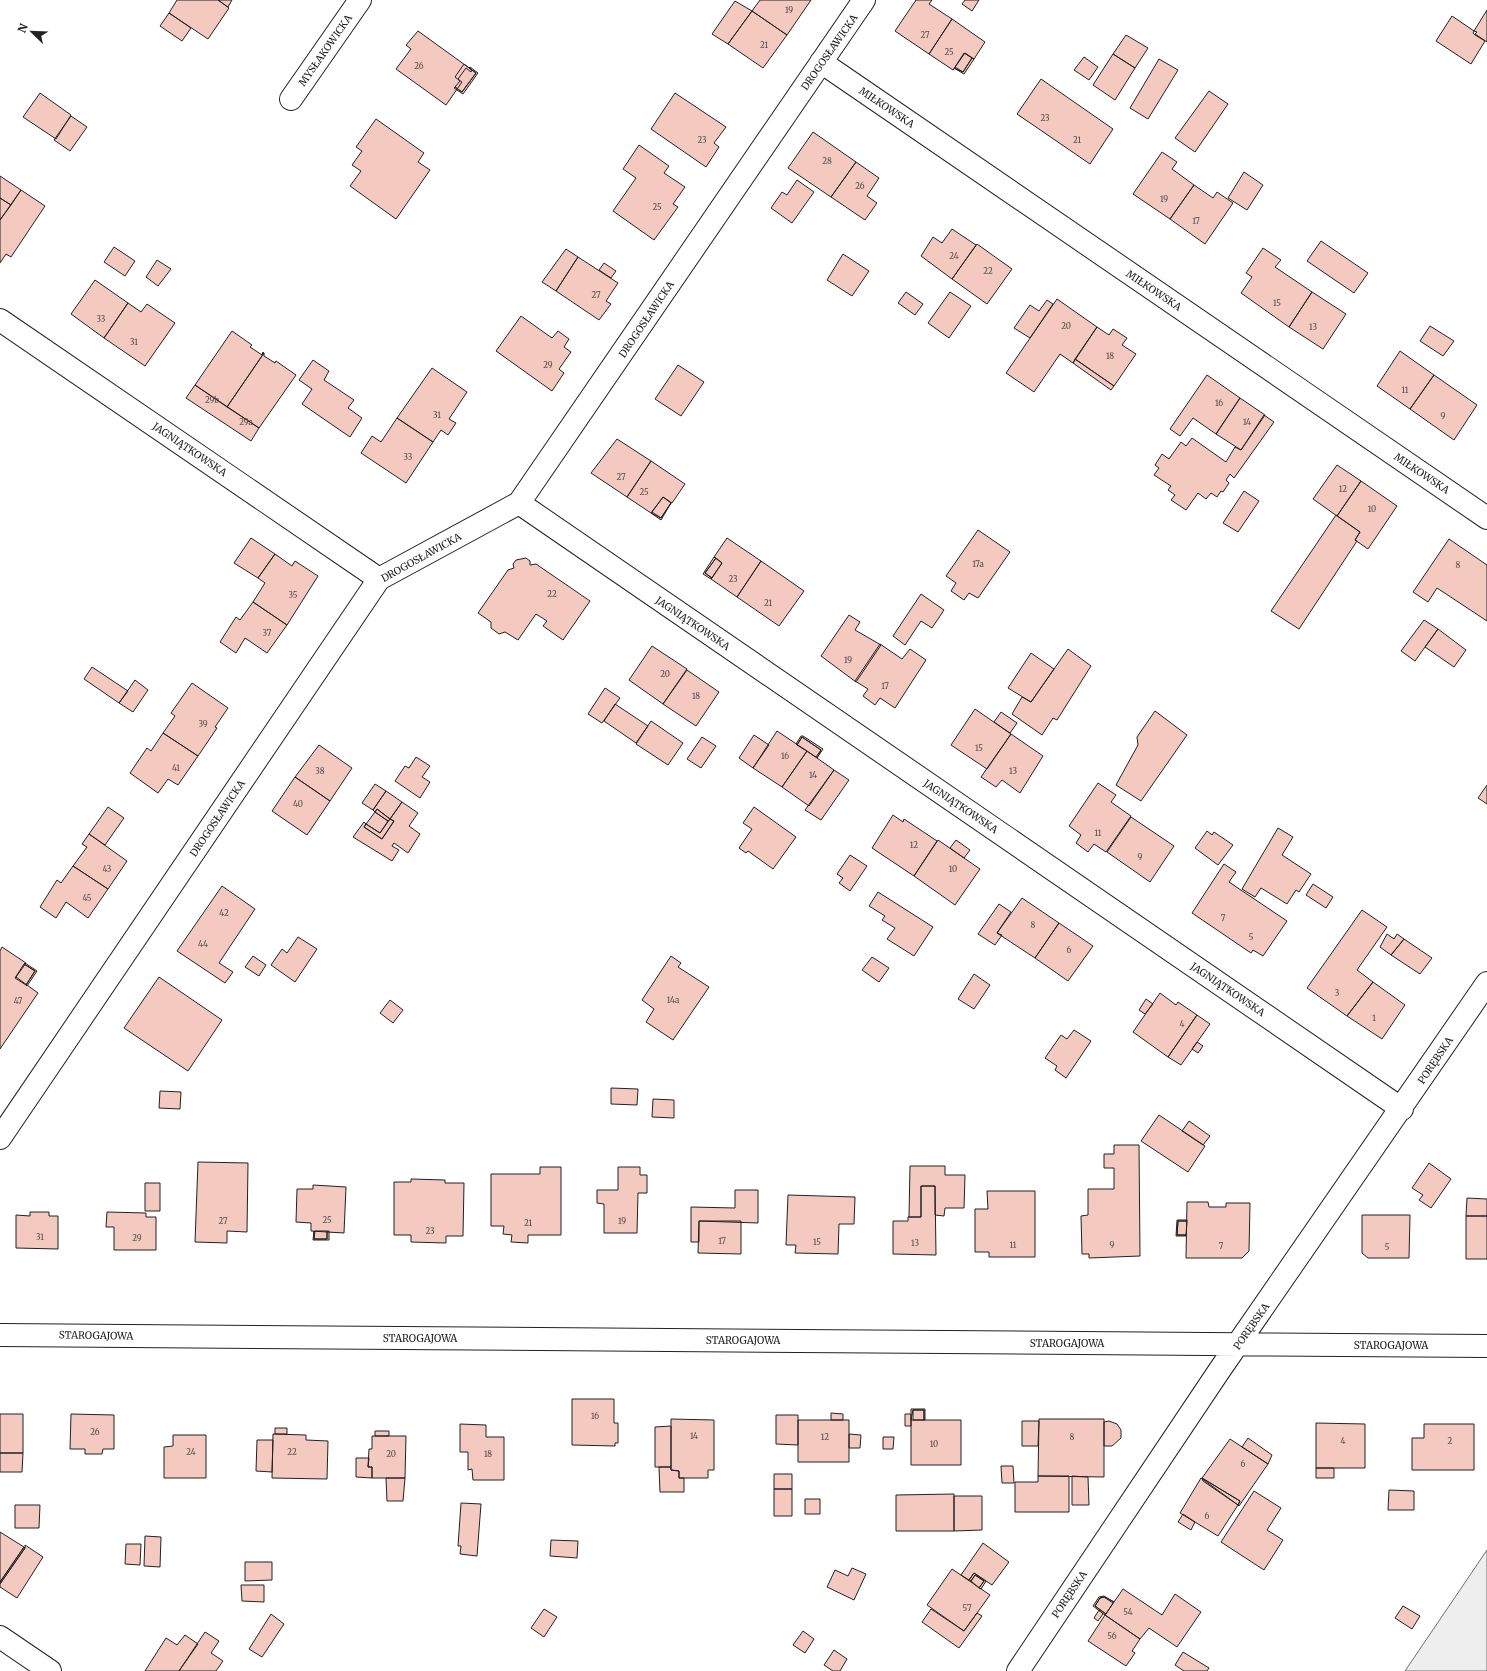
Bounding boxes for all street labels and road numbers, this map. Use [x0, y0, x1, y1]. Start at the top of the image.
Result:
street label: MYSŁAKOWICKA [296, 11, 356, 89]
street label: DROGOSŁAWICKA [798, 11, 861, 93]
street label: MIŁKOWSKA [856, 84, 918, 131]
street label: MIŁKOWSKA [1123, 267, 1185, 314]
street label: DROGOSŁAWICKA [616, 278, 677, 360]
street label: JAGNIĄTKOWSKA [149, 419, 230, 480]
street label: MIŁKOWSKA [1391, 450, 1453, 497]
street label: DROGOSŁAWICKA [379, 530, 464, 585]
street label: JAGNIĄTKOWSKA [652, 593, 733, 654]
street label: JAGNIĄTKOWSKA [920, 776, 1001, 837]
street label: DROGOSŁAWICKA [187, 777, 248, 859]
street label: JAGNIĄTKOWSKA [1187, 959, 1268, 1020]
street label: PORĘBSKA [1415, 1033, 1456, 1086]
street label: PORĘBSKA [1231, 1300, 1273, 1352]
street label: STAROGAJOWA [59, 1328, 134, 1343]
street label: STAROGAJOWA [383, 1332, 458, 1345]
street label: STAROGAJOWA [706, 1334, 781, 1347]
street label: STAROGAJOWA [1030, 1337, 1105, 1350]
street label: STAROGAJOWA [1354, 1339, 1429, 1352]
street label: PORĘBSKA [1049, 1567, 1090, 1620]

